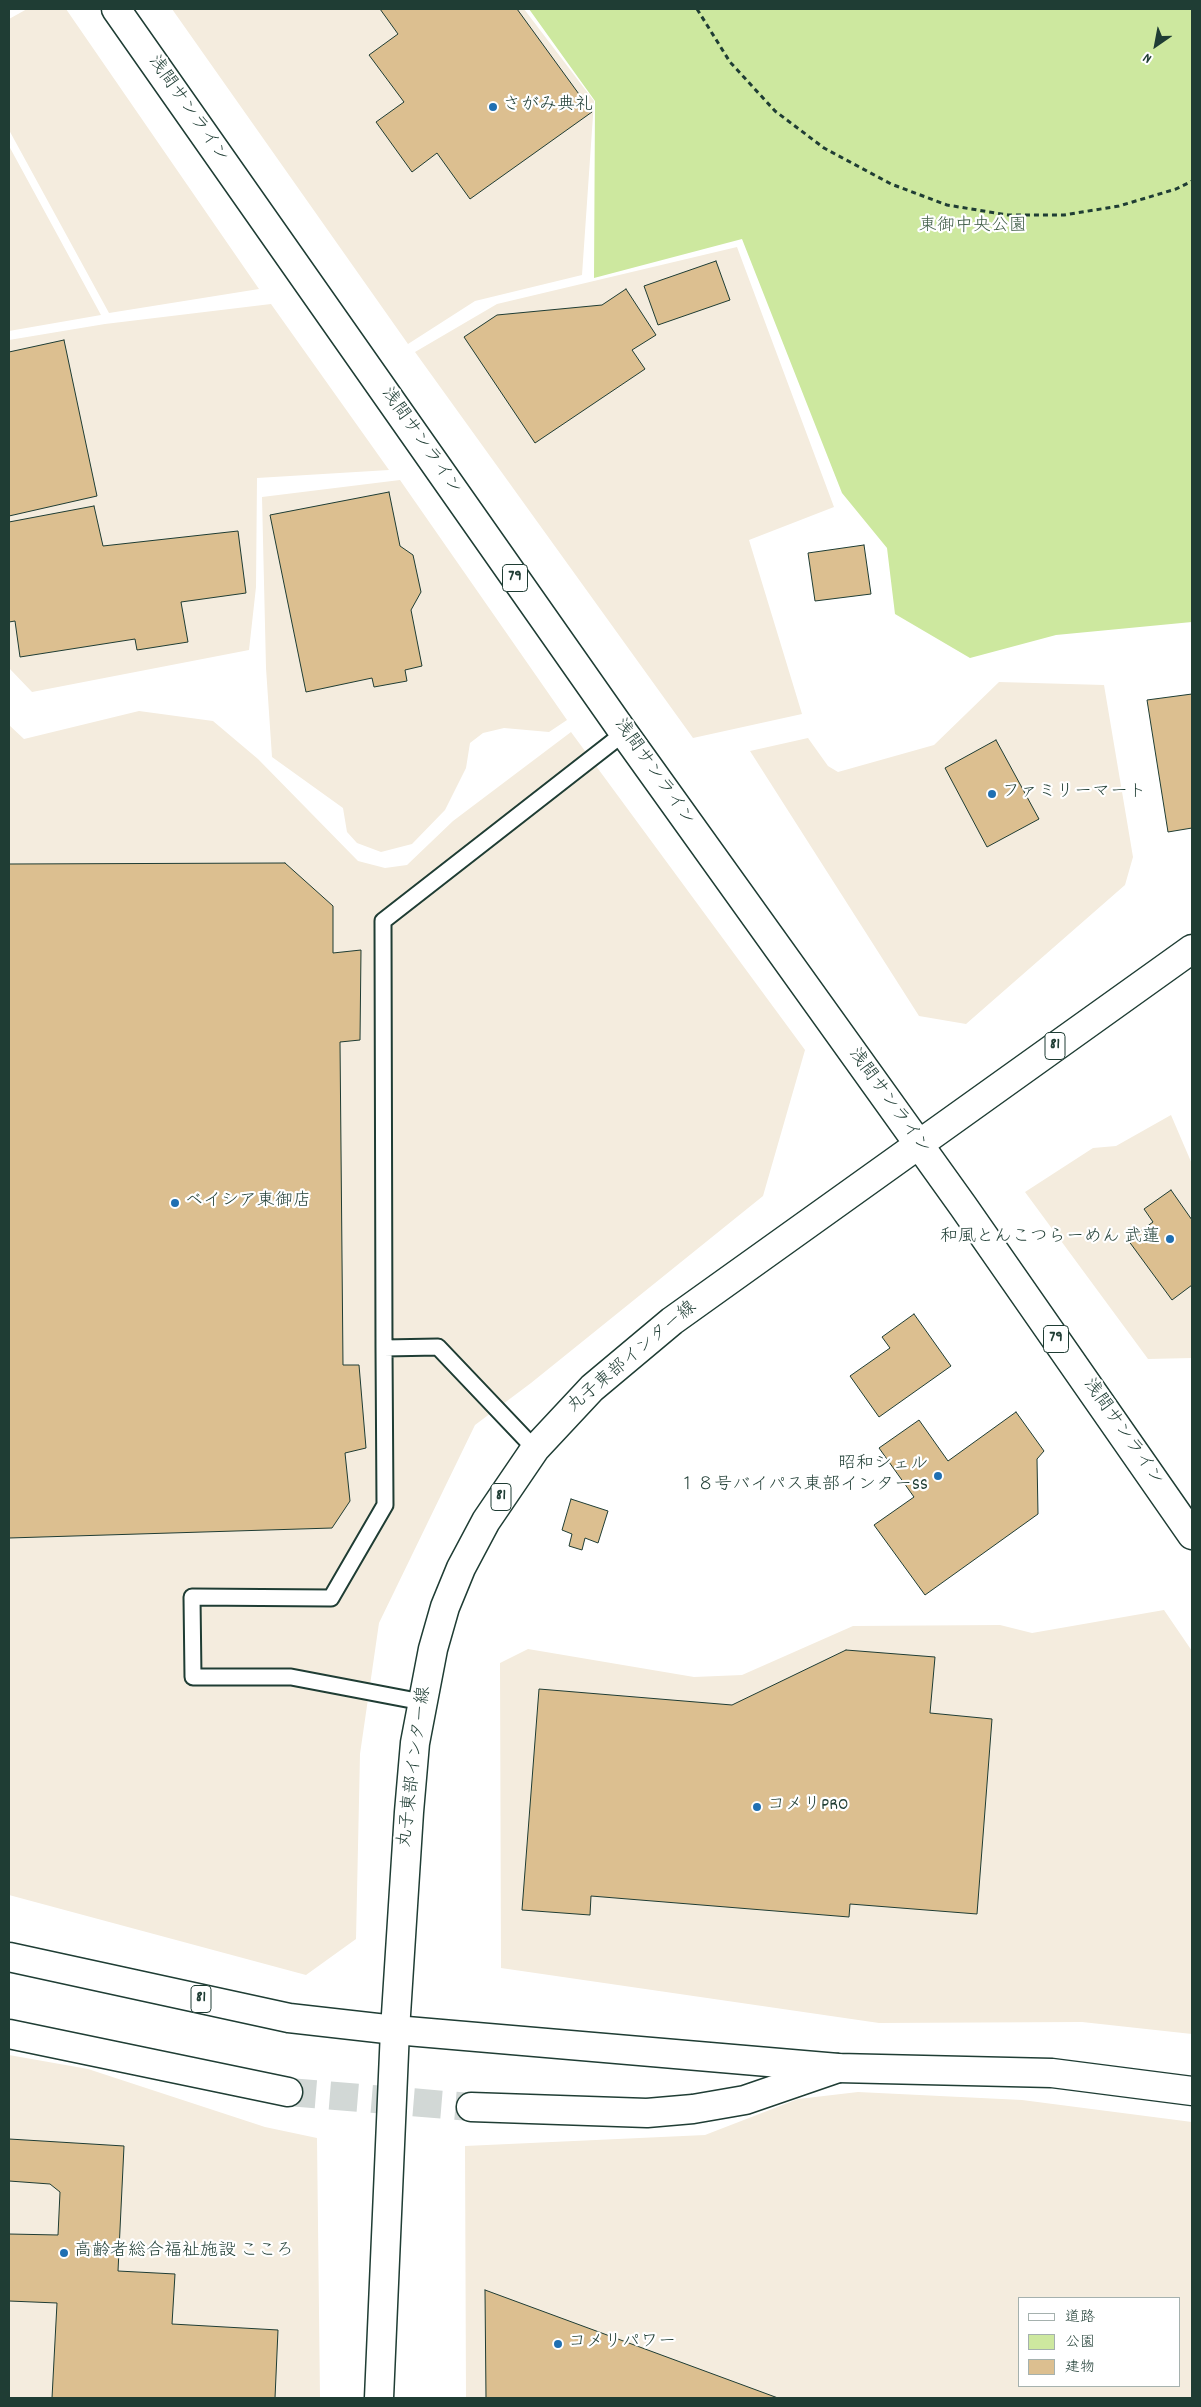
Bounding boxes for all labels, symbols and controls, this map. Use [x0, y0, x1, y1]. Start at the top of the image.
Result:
north arrow [1131, 20, 1181, 70]
text: N [1139, 47, 1156, 68]
street label: 浅間サンライン [142, 52, 232, 168]
place label: さがみ典礼 [503, 96, 593, 118]
marker: さがみ典礼 [487, 101, 499, 113]
park label: 東御中央公園 [919, 217, 1027, 239]
street label: 浅間サンライン [375, 384, 465, 500]
road number: 79 [502, 564, 528, 592]
street label: 浅間サンライン [608, 715, 698, 831]
place label: ファミリーマート [1002, 783, 1146, 805]
marker: ファミリーマート [986, 788, 998, 800]
road number: 81 [1045, 1032, 1065, 1060]
street label: 浅間サンライン [842, 1045, 934, 1159]
place label: ベイシア東御店 [185, 1192, 311, 1214]
marker: ベイシア東御店 [169, 1197, 181, 1209]
place label: 和風とんこつらーめん 武蓮 [940, 1228, 1160, 1250]
marker: 和風とんこつらーめん 武蓮 [1164, 1233, 1176, 1245]
street label: 丸子東部インター線 [564, 1298, 702, 1418]
road number: 79 [1044, 1326, 1068, 1352]
street label: 浅間サンライン [1077, 1375, 1167, 1491]
place label: 昭和シェル １８号バイパス東部インターSS [678, 1455, 928, 1498]
marker: 昭和シェル １８号バイパス東部インターSS [932, 1470, 944, 1482]
road number: 81 [491, 1484, 511, 1510]
street label: 丸子東部インター線 [395, 1685, 437, 1849]
place label: コメリPRO [767, 1796, 848, 1818]
marker: コメリPRO [751, 1801, 763, 1813]
road number: 81 [191, 1986, 211, 2012]
place label: 高齢者総合福祉施設 こころ [74, 2242, 294, 2264]
marker: 高齢者総合福祉施設 こころ [58, 2247, 70, 2259]
legend [1018, 2297, 1181, 2387]
text: 道路 [1065, 2307, 1095, 2329]
text: 公園 [1065, 2332, 1095, 2354]
place label: コメリパワー [568, 2333, 676, 2355]
marker: コメリパワー [552, 2338, 564, 2350]
text: 建物 [1065, 2357, 1095, 2379]

